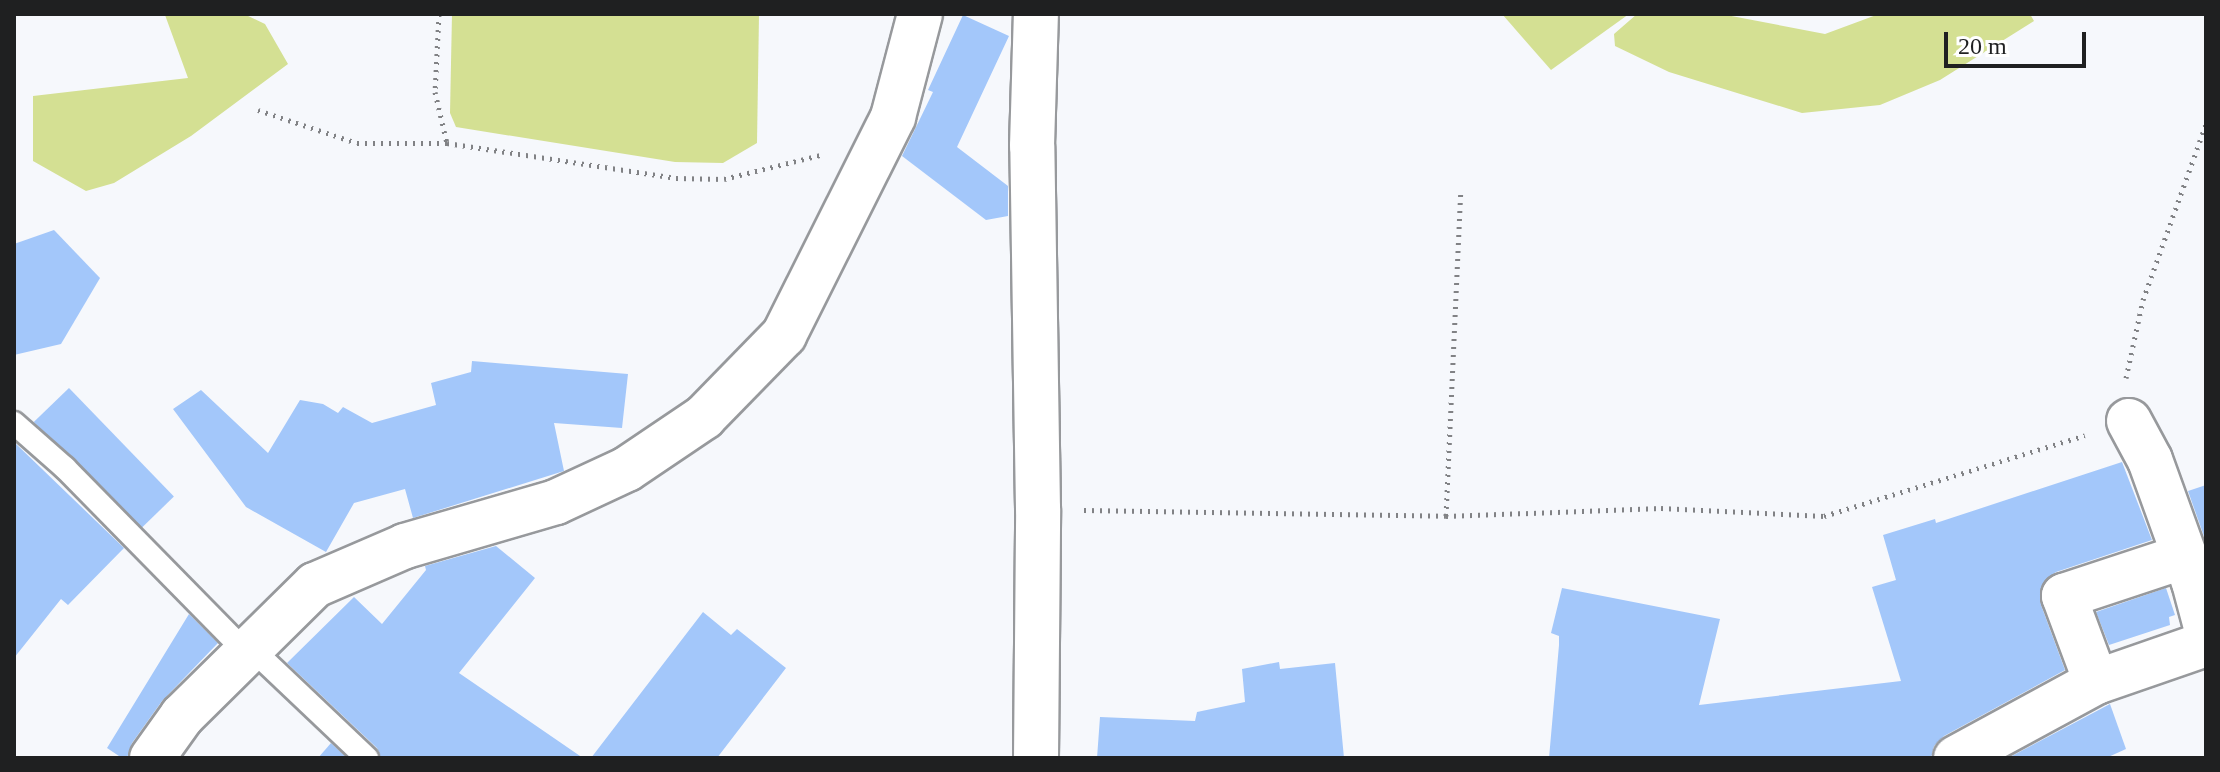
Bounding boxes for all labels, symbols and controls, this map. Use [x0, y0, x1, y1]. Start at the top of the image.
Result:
scale bar [1948, 16, 2090, 66]
text: 20 m [1958, 33, 2007, 59]

